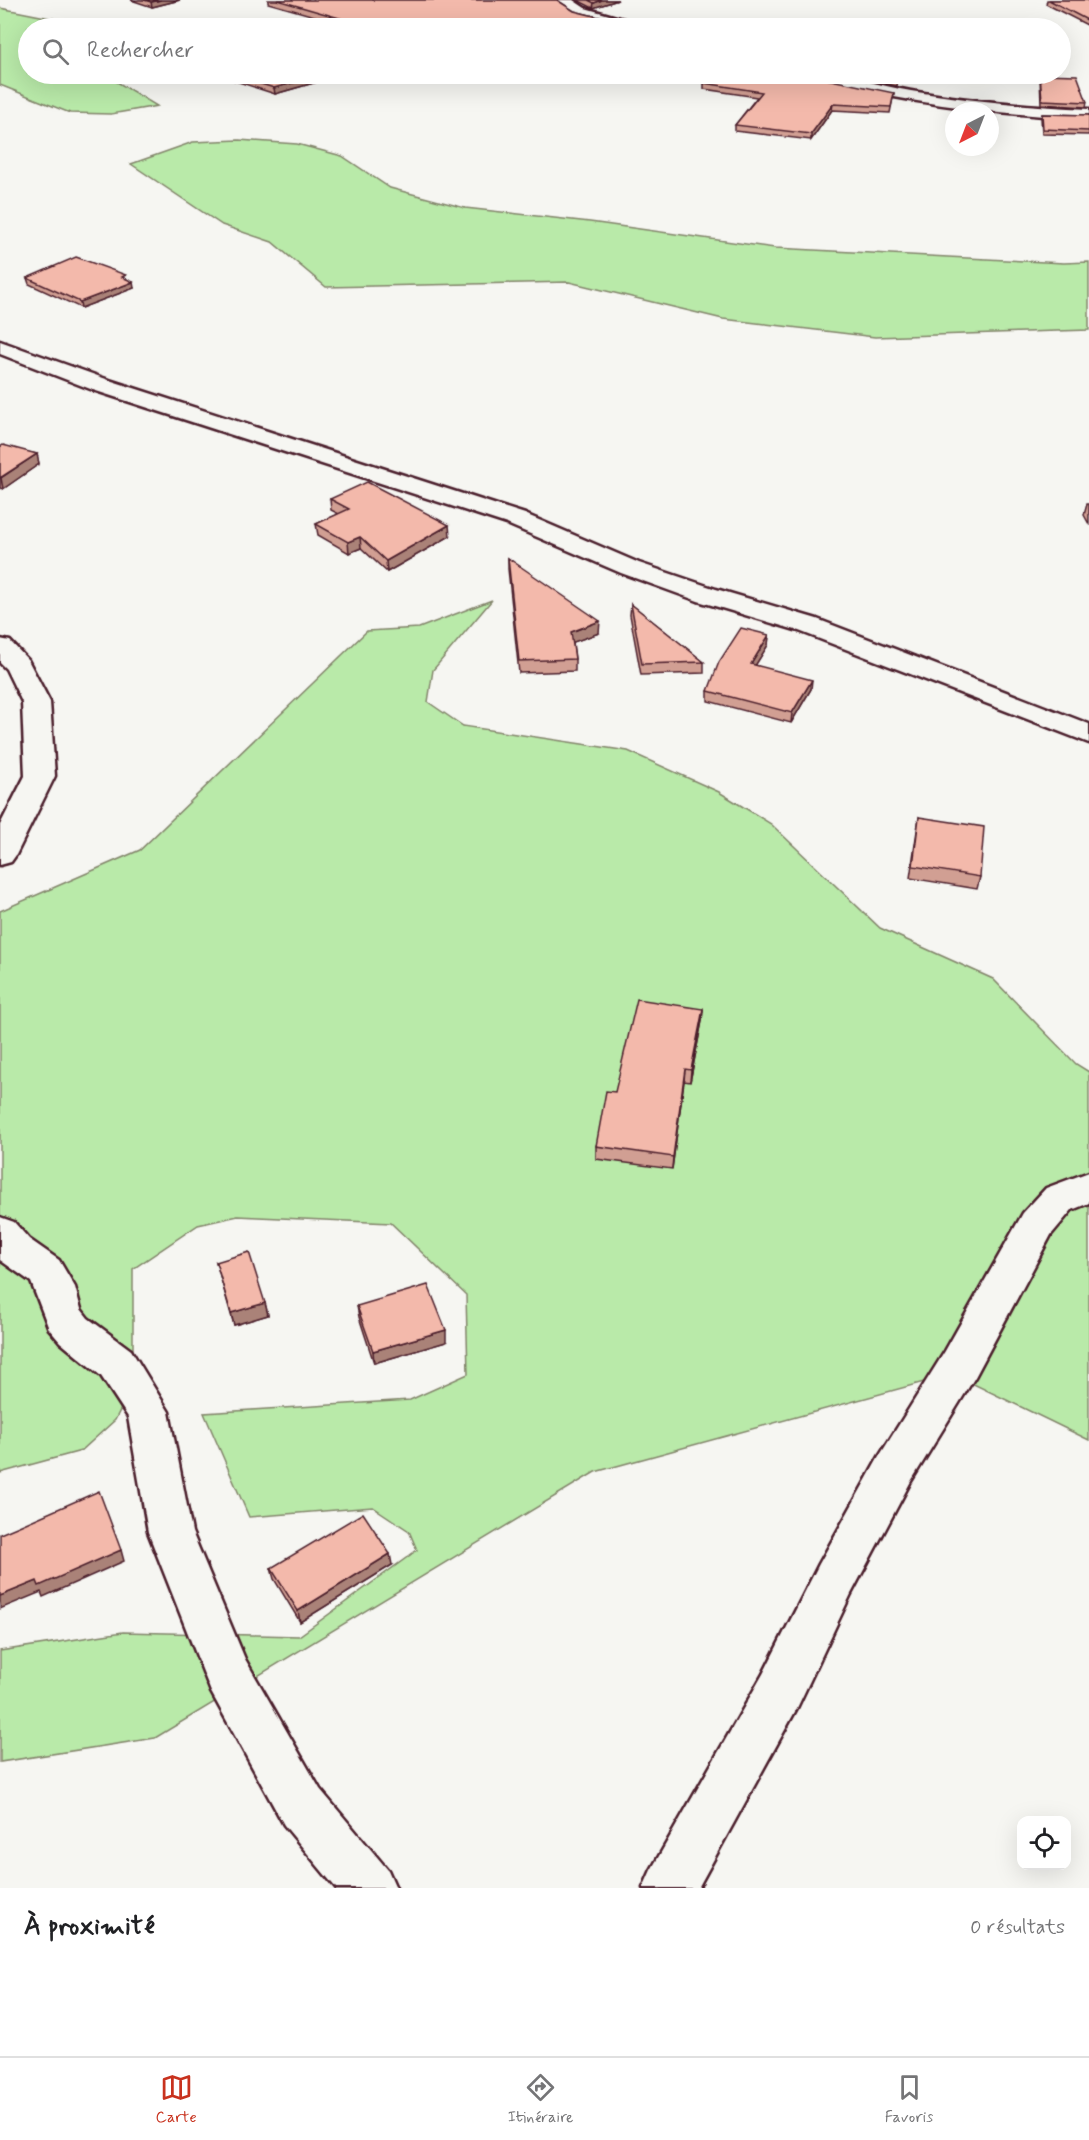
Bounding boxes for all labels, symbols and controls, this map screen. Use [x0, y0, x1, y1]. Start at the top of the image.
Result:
search box [18, 18, 1071, 84]
icon: search [39, 35, 72, 68]
text: Rechercher [87, 37, 194, 65]
north arrow [945, 102, 999, 156]
map controls [1017, 1816, 1071, 1870]
button: locate [1017, 1816, 1071, 1870]
text: À proximité [24, 1910, 155, 1944]
text: 0 résultats [970, 1914, 1065, 1941]
tab: Carte [156, 2071, 197, 2128]
tab: Itinéraire [508, 2071, 574, 2128]
tab: Favoris [885, 2071, 933, 2128]

